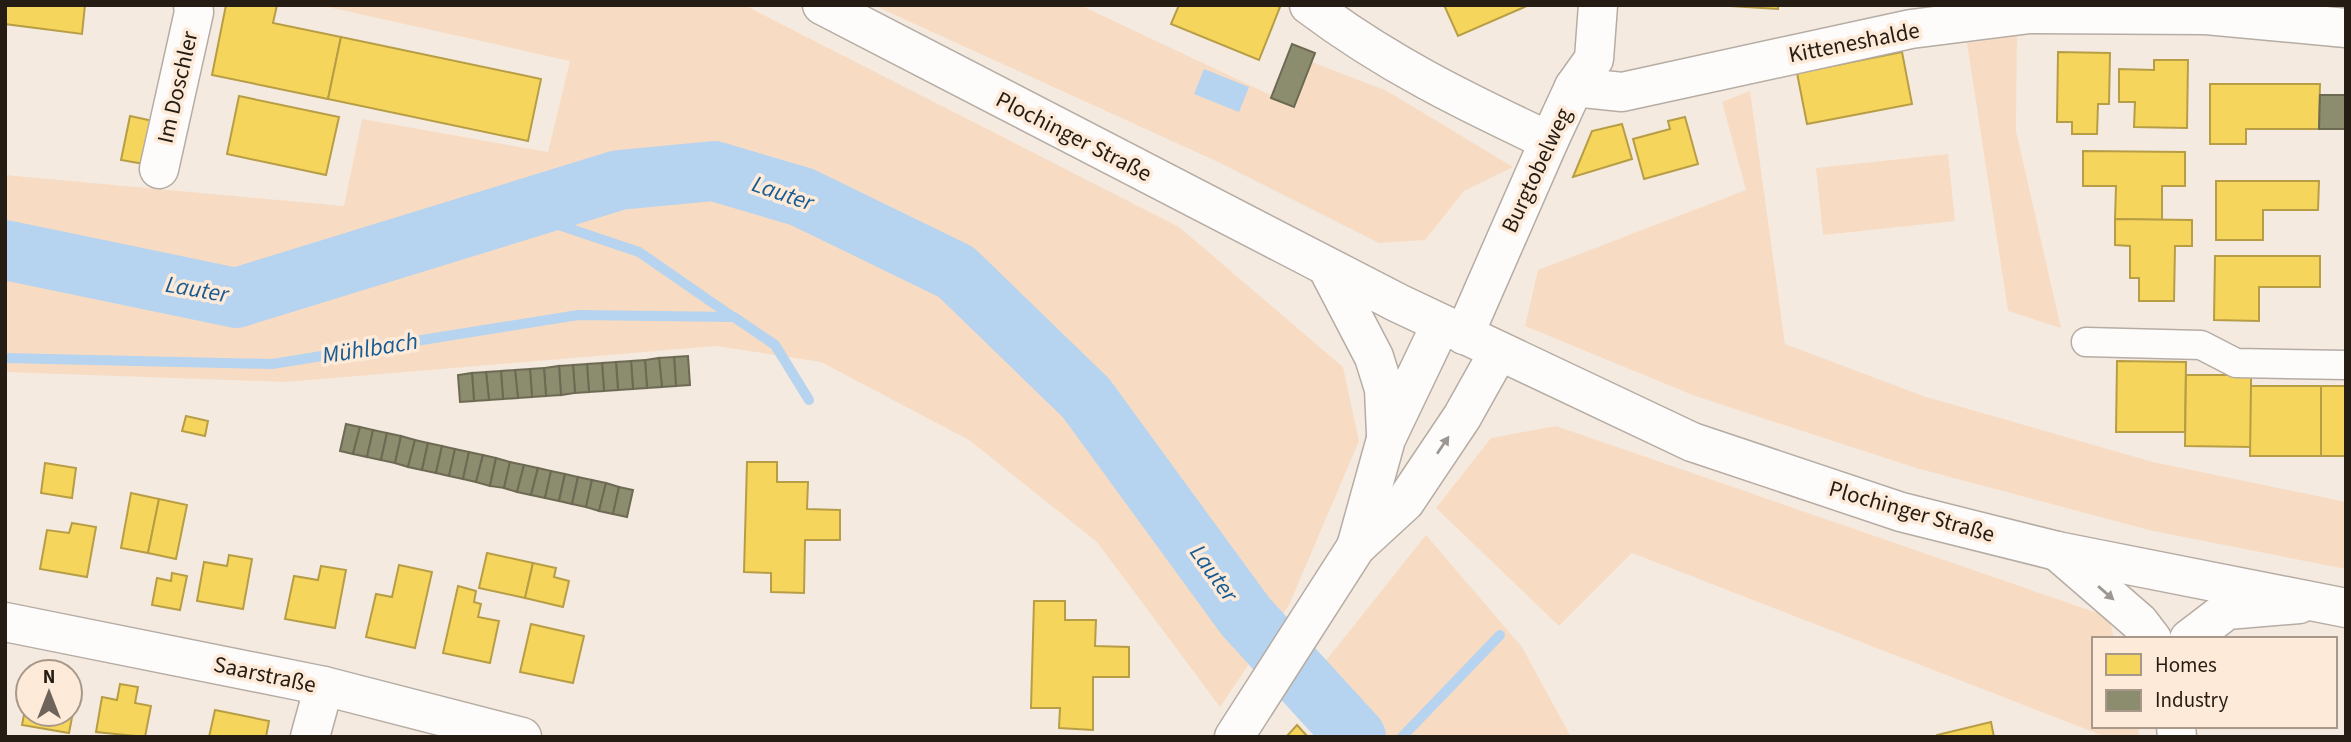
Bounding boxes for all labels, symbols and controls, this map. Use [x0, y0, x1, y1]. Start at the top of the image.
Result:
street label: Kitteneshalde [1786, 14, 1922, 71]
street label: Im Doschler [149, 27, 207, 146]
street label: Plochinger Straße [990, 83, 1157, 190]
street label: Burgtobelweg [1493, 102, 1580, 238]
water label: Lauter [747, 167, 820, 221]
water label: Lauter [163, 267, 233, 313]
water label: Mühlbach [320, 324, 421, 373]
one-way arrow [1436, 436, 1450, 454]
street label: Plochinger Straße [1825, 472, 1999, 551]
water label: Lauter [1181, 537, 1247, 611]
one-way arrow [2097, 585, 2114, 601]
legend [2092, 637, 2337, 728]
street label: Saarstraße [211, 648, 319, 701]
text: Homes [2155, 650, 2217, 680]
north arrow [14, 658, 84, 728]
text: N [43, 664, 55, 691]
text: Industry [2155, 685, 2228, 715]

